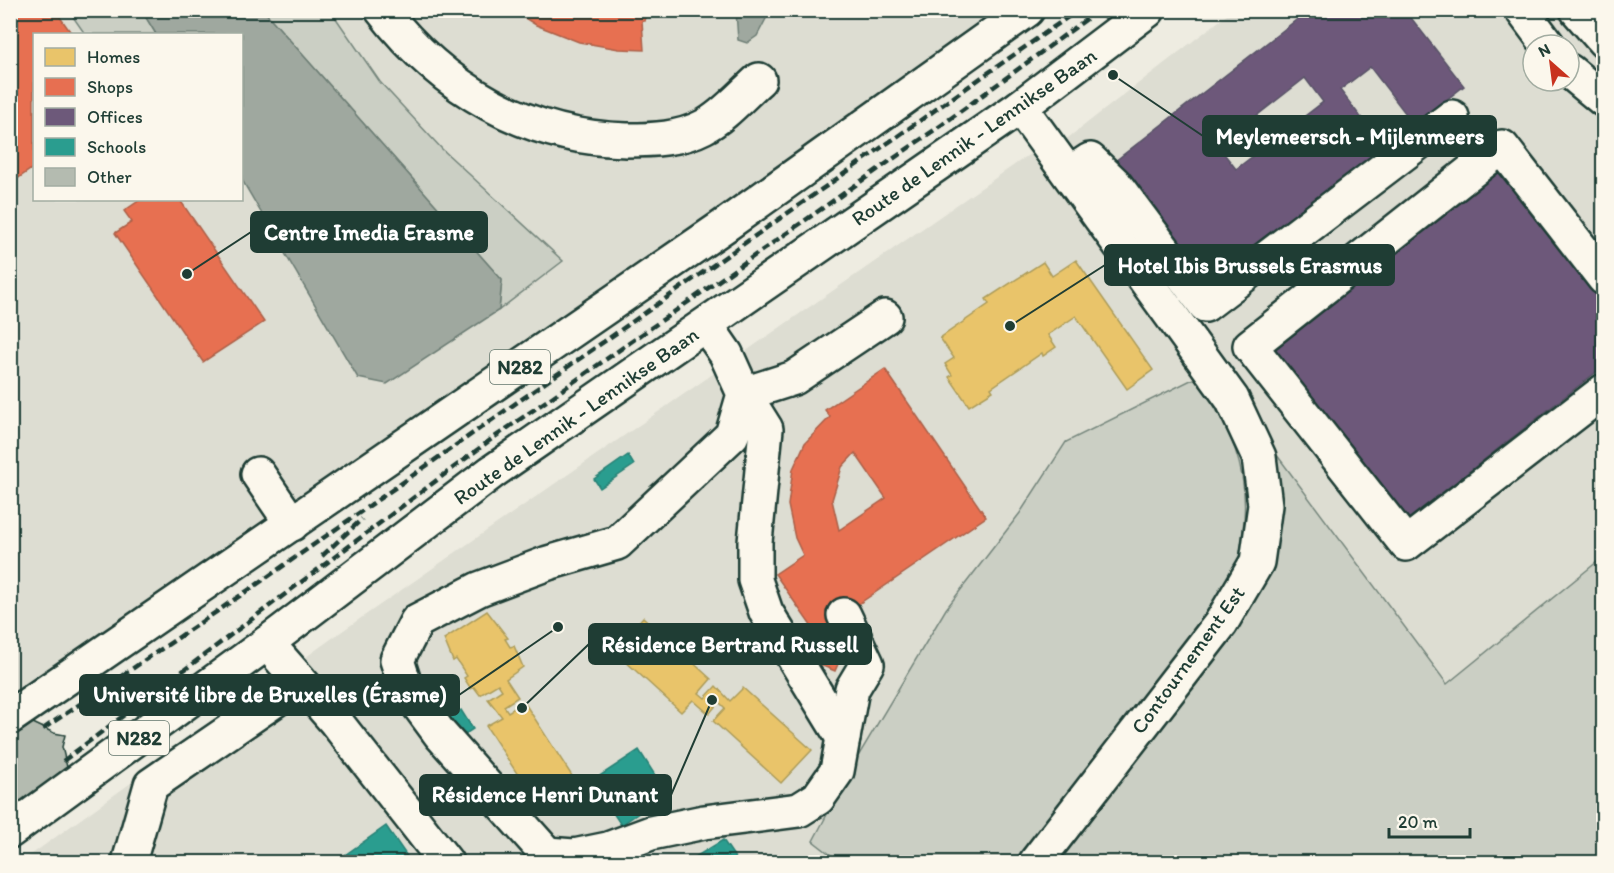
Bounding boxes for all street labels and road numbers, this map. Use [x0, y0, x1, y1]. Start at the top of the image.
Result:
street label: Route de Lennik - Lennikse Baan [846, 42, 1101, 231]
street label: Route de Lennik - Lennikse Baan [448, 321, 703, 510]
road number: N282 [490, 350, 550, 384]
street label: Contournement Est [1126, 581, 1250, 739]
road number: N282 [109, 721, 169, 755]

